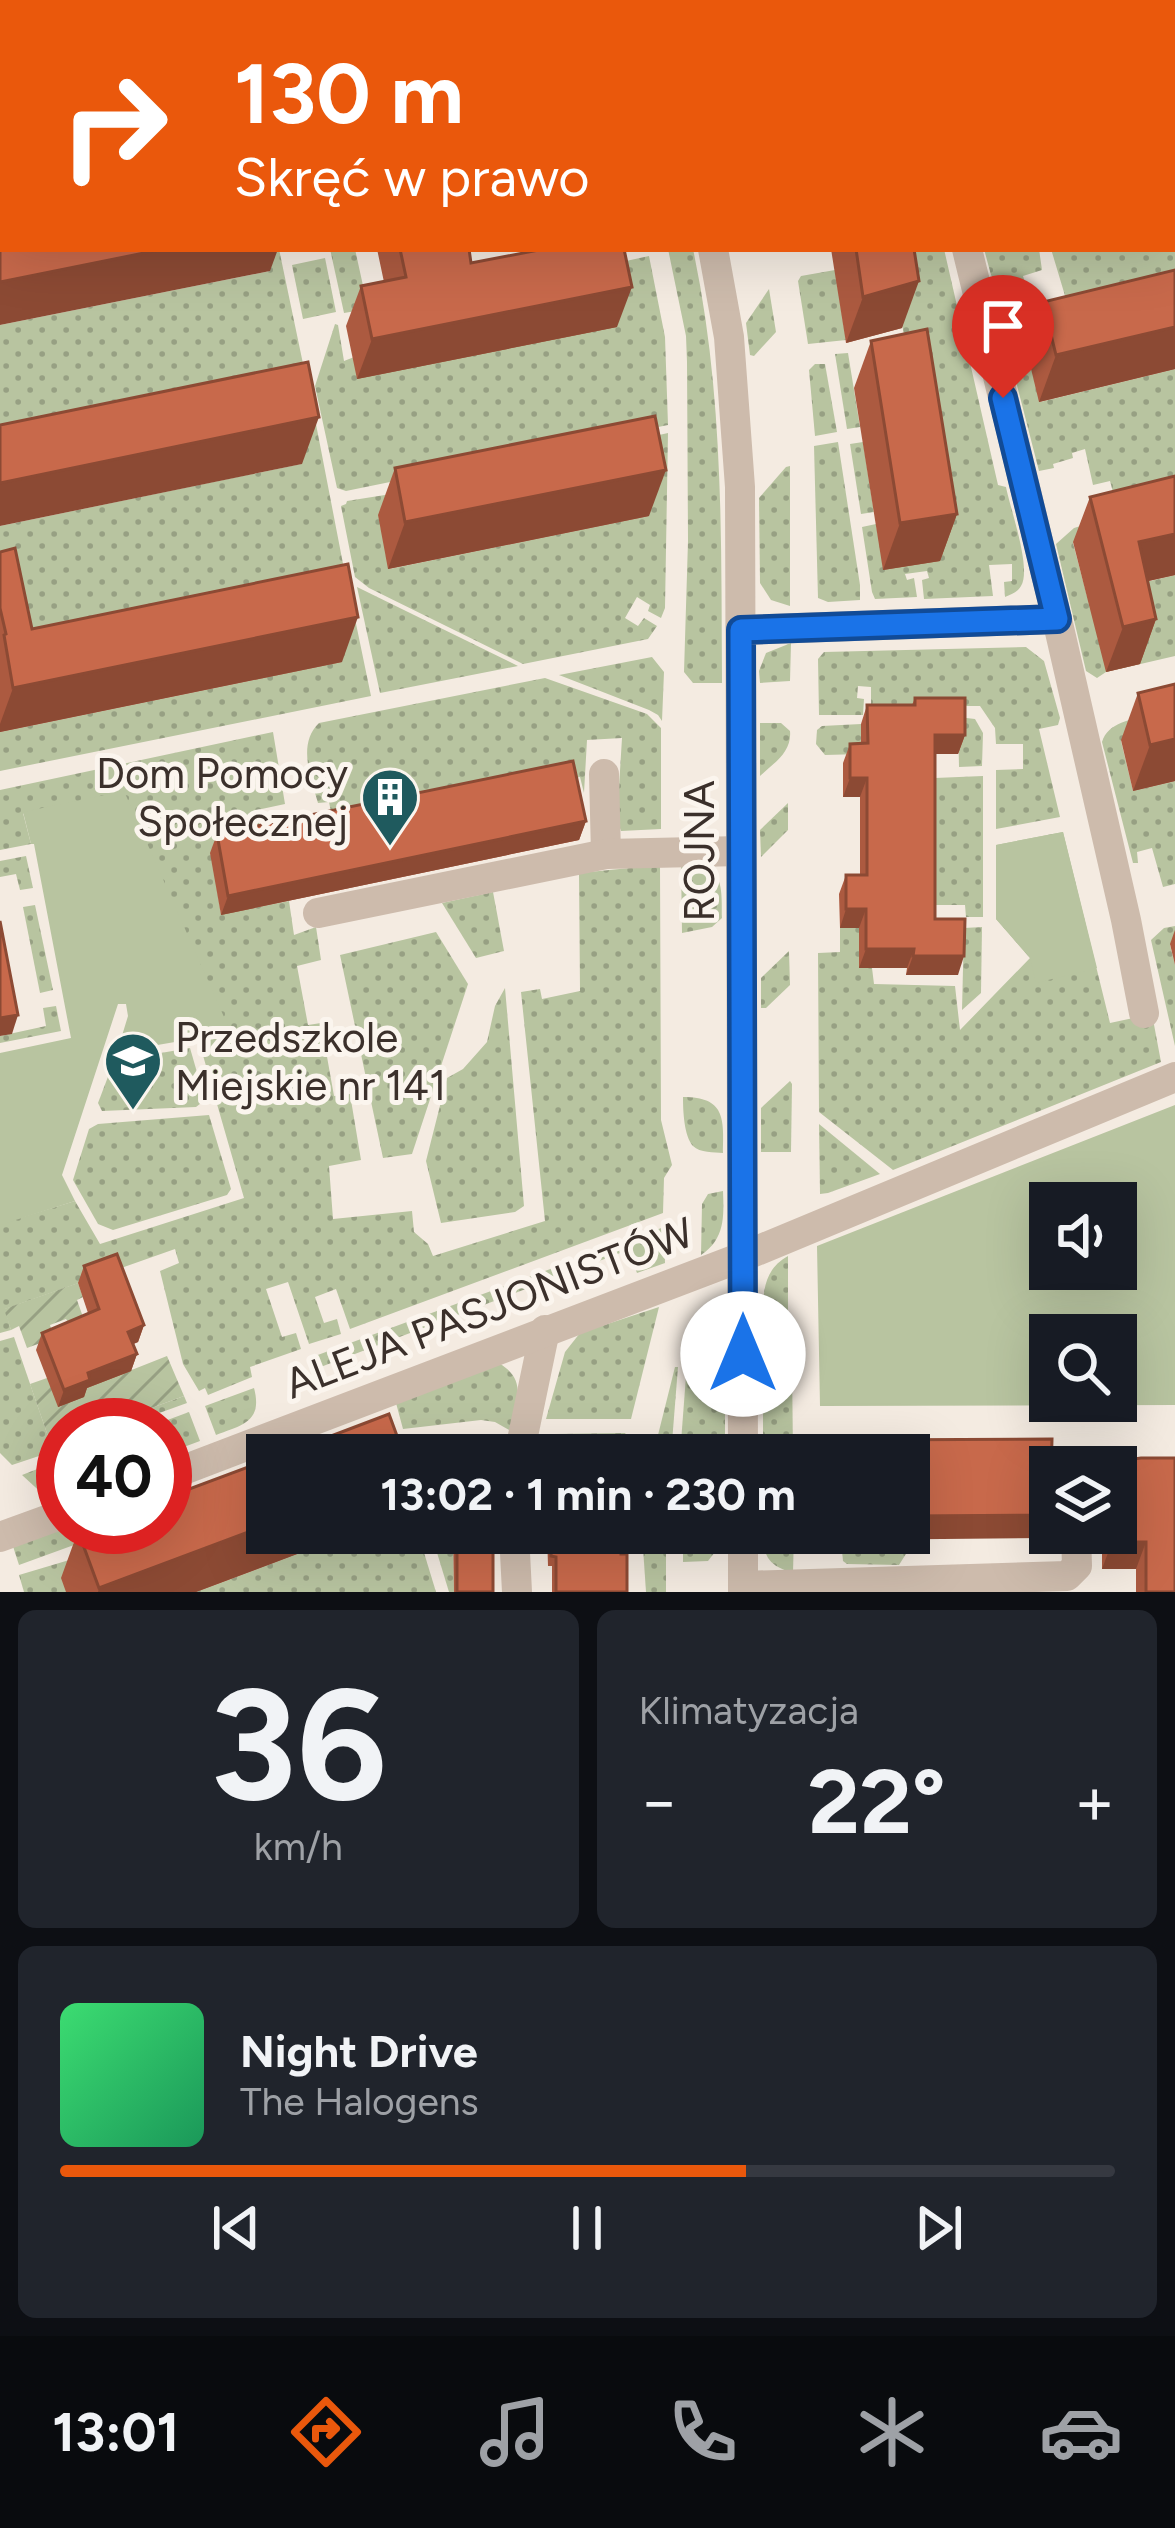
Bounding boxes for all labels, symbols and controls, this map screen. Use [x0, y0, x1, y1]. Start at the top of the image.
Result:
text: 130 m [234, 43, 464, 144]
icon: right [36, 48, 192, 204]
text: Skręć w prawo [234, 145, 590, 210]
pin [952, 275, 1054, 398]
icon: arrive [970, 293, 1036, 359]
place label: Dom Pomocy Społecznej [96, 748, 348, 847]
building icon: Dom Pomocy Społecznej [359, 766, 421, 848]
street label: ROJNA [674, 780, 725, 922]
place label: Przedszkole Miejskie nr 141 [175, 1012, 446, 1111]
school or university icon: Przedszkole Miejskie nr 141 [102, 1030, 164, 1112]
map controls [1029, 1182, 1137, 1554]
button: sound [1029, 1182, 1137, 1290]
street label: ALEJA PASJONISTÓW [277, 1206, 701, 1410]
position arrow [680, 1291, 806, 1417]
button: search [1029, 1314, 1137, 1422]
speed limit sign: 40 [36, 1398, 192, 1554]
button: layers [1029, 1446, 1137, 1554]
text: 13:02 · 1 min · 230 m [380, 1467, 796, 1521]
text: 36 [210, 1651, 387, 1838]
text: Klimatyzacja [639, 1687, 859, 1734]
text: 22° [808, 1747, 946, 1856]
text: − [639, 1761, 680, 1841]
text: + [1074, 1761, 1115, 1841]
text: km/h [254, 1823, 343, 1870]
text: Night Drive [240, 2024, 478, 2078]
text: The Halogens [240, 2078, 479, 2125]
icon: previous [203, 2195, 269, 2261]
icon: pause [554, 2195, 620, 2261]
icon: next [906, 2195, 972, 2261]
icon: directions [284, 2390, 368, 2474]
icon: music [473, 2390, 557, 2474]
icon: phone [661, 2390, 745, 2474]
icon: climate [850, 2390, 934, 2474]
icon: car [1039, 2390, 1123, 2474]
text: 13:01 [52, 2400, 179, 2465]

